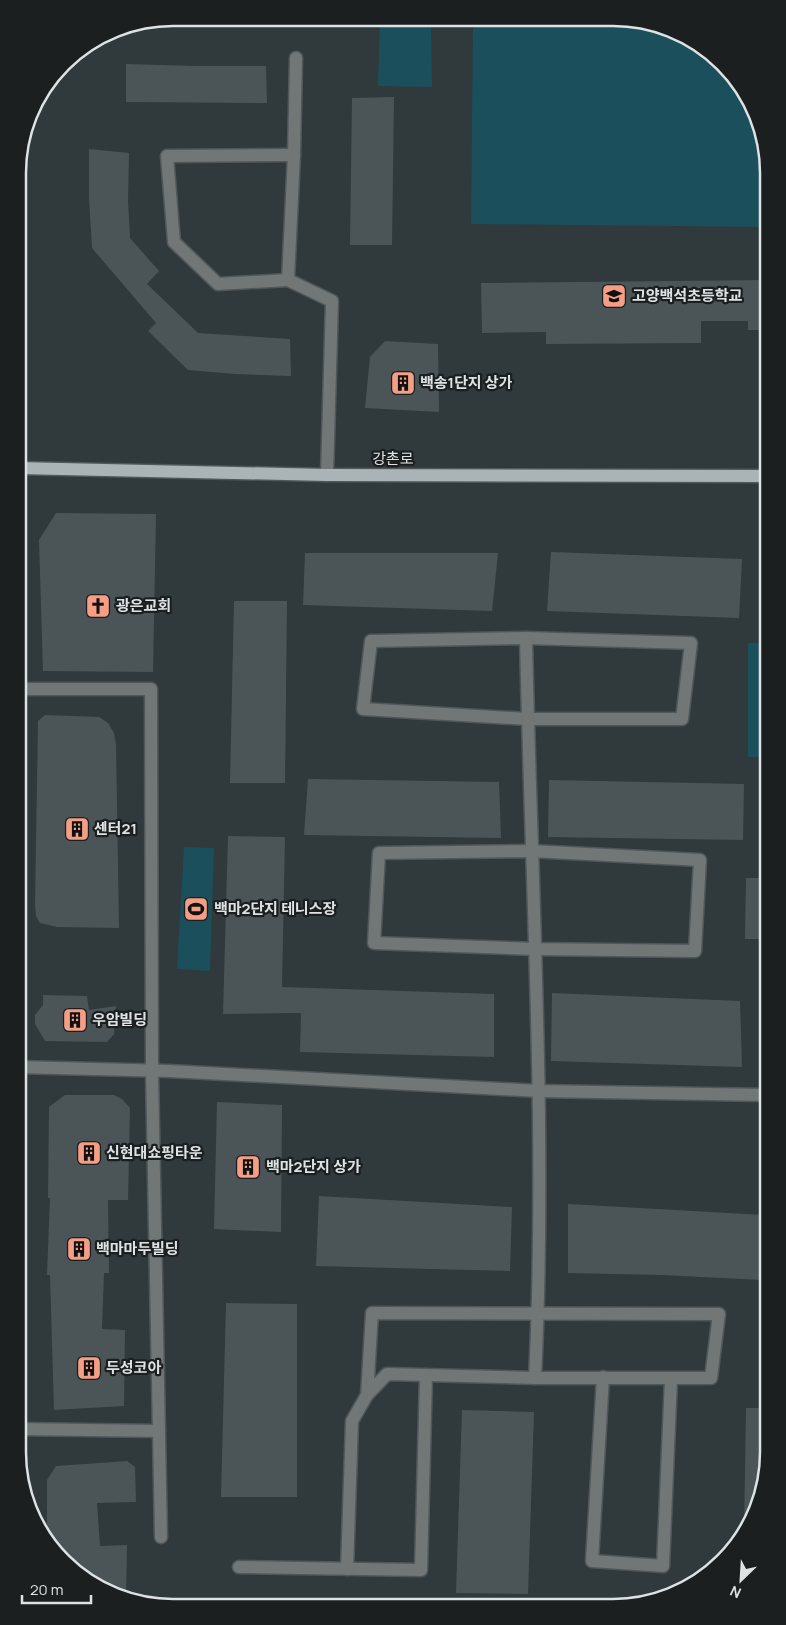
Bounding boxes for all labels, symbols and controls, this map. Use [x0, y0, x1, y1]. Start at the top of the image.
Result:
school or university icon: 고양백석초등학교 [601, 283, 627, 309]
place label: 고양백석초등학교 [632, 285, 743, 306]
building icon: 백송1단지 상가 [390, 370, 416, 396]
place label: 백송1단지 상가 [420, 372, 513, 393]
street label: 강촌로 [372, 448, 414, 469]
church icon: 광은교회 [85, 593, 111, 619]
place label: 광은교회 [116, 595, 171, 616]
building icon: 센터21 [64, 816, 90, 842]
place label: 센터21 [94, 818, 137, 839]
sports icon: 백마2단지 테니스장 [183, 896, 209, 922]
place label: 백마2단지 테니스장 [214, 898, 337, 919]
building icon: 우암빌딩 [62, 1007, 88, 1033]
place label: 우암빌딩 [92, 1009, 147, 1030]
building icon: 신현대쇼핑타운 [76, 1140, 102, 1166]
place label: 신현대쇼핑타운 [106, 1142, 203, 1163]
building icon: 백마2단지 상가 [235, 1154, 261, 1180]
place label: 백마2단지 상가 [266, 1156, 361, 1177]
building icon: 백마마두빌딩 [66, 1236, 92, 1262]
place label: 백마마두빌딩 [96, 1238, 179, 1259]
building icon: 두성코아 [76, 1355, 102, 1381]
place label: 두성코아 [106, 1357, 161, 1378]
north arrow [716, 1555, 766, 1605]
scale bar [22, 1572, 91, 1604]
text: 20 m [30, 1579, 63, 1600]
text: N [727, 1581, 744, 1603]

